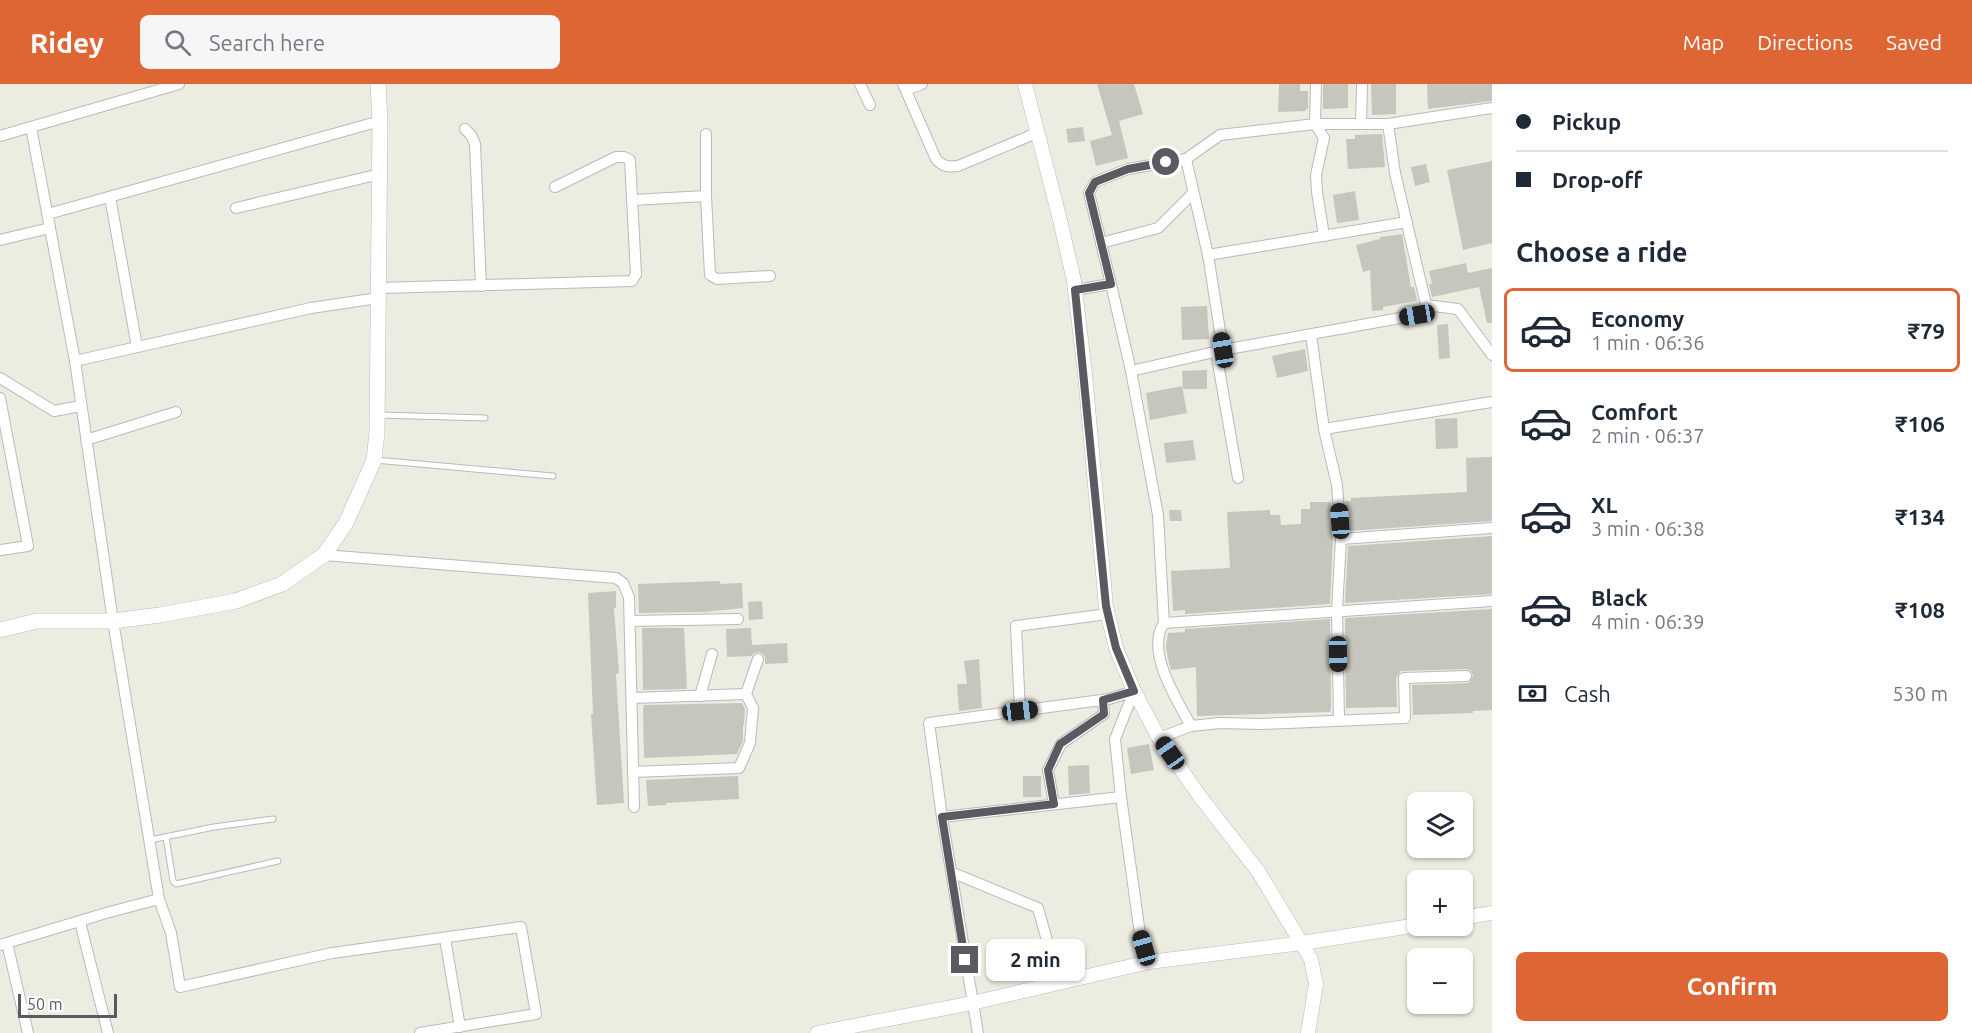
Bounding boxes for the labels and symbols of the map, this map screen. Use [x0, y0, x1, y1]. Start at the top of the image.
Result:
route start [1152, 148, 1179, 175]
car [1398, 303, 1436, 327]
car [1211, 331, 1235, 369]
car [1330, 502, 1350, 540]
car [1329, 636, 1347, 672]
car [1001, 700, 1039, 722]
car [1152, 733, 1188, 773]
car [1130, 928, 1158, 968]
callout: 2 min [986, 939, 1085, 981]
route end [951, 946, 978, 973]
scale bar [18, 991, 117, 1018]

